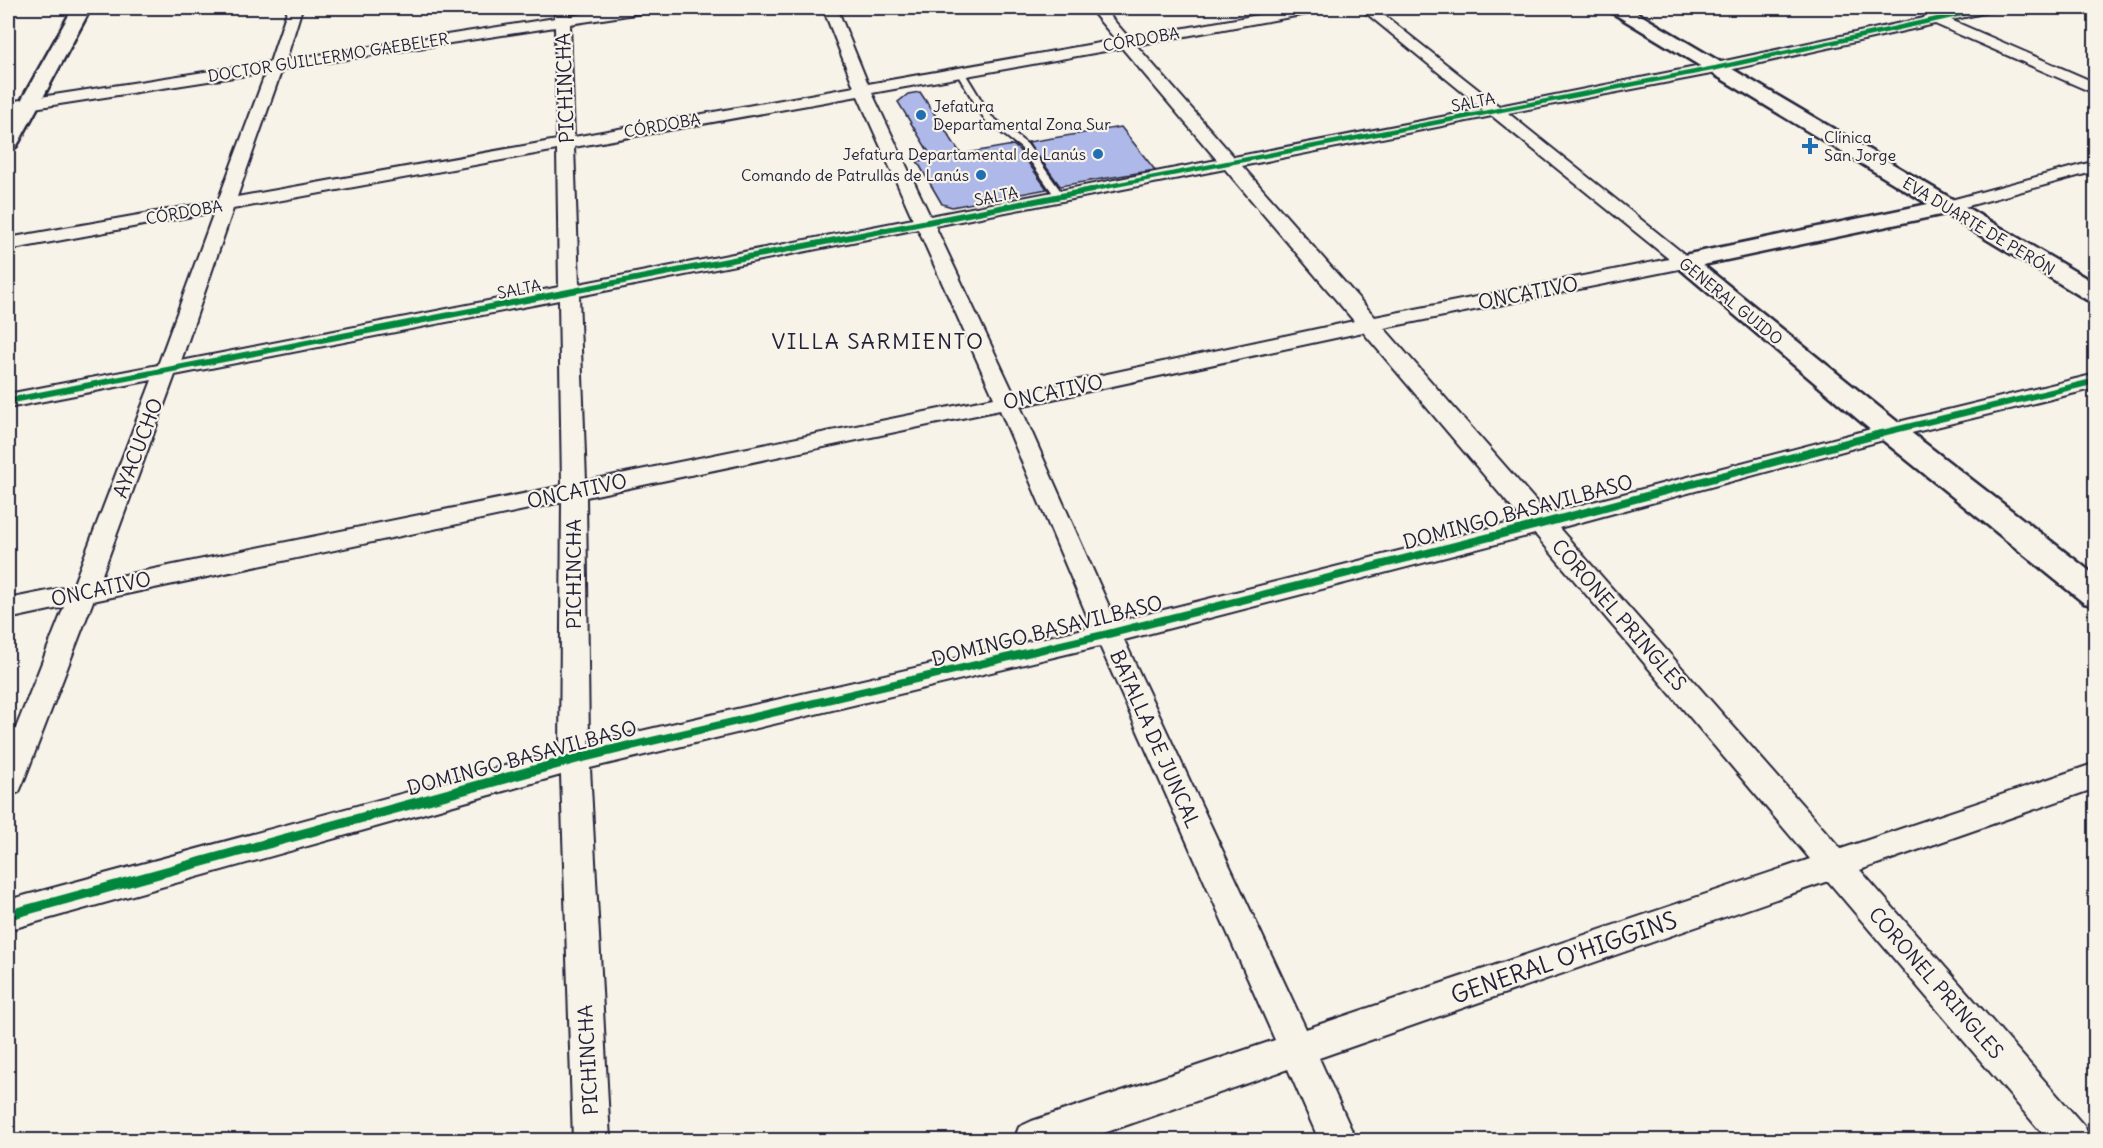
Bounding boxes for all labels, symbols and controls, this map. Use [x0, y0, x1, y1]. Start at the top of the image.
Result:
street label: CÓRDOBA [1101, 22, 1181, 56]
street label: DOCTOR GUILLERMO GAEBELER [206, 28, 450, 86]
street label: PICHINCHA [550, 32, 579, 144]
street label: SALTA [1449, 88, 1497, 116]
place label: Jefatura Departamental Zona Sur [933, 96, 1111, 134]
street label: CÓRDOBA [622, 108, 702, 142]
marker: Jefatura Departamental Zona Sur [914, 108, 928, 122]
place label: Clínica San Jorge [1824, 127, 1896, 165]
marker: Clínica San Jorge [1801, 137, 1819, 155]
place label: Jefatura Departamental de Lanús [843, 144, 1086, 164]
marker: Jefatura Departamental de Lanús [1091, 147, 1105, 161]
place label: Comando de Patrullas de Lanús [741, 165, 969, 185]
marker: Comando de Patrullas de Lanús [974, 168, 988, 182]
street label: EVA DUARTE DE PERÓN [1899, 173, 2059, 279]
street label: SALTA [972, 182, 1020, 210]
street label: CÓRDOBA [144, 195, 224, 229]
street label: GENERAL GUIDO [1675, 253, 1787, 349]
street label: ONCATIVO [1476, 271, 1580, 314]
street label: SALTA [495, 275, 543, 303]
district label: VILLA SARMIENTO [772, 327, 984, 355]
street label: ONCATIVO [1001, 369, 1105, 414]
street label: AYACUCHO [107, 394, 168, 501]
street label: ONCATIVO [525, 468, 629, 513]
street label: DOMINGO BASAVILBASO [1400, 469, 1636, 554]
street label: PICHINCHA [561, 519, 586, 629]
street label: CORONEL PRINGLES [1547, 534, 1692, 696]
street label: ONCATIVO [49, 566, 153, 611]
street label: DOMINGO BASAVILBASO [929, 590, 1165, 671]
street label: BATALLA DE JUNCAL [1105, 646, 1206, 832]
street label: DOMINGO BASAVILBASO [404, 715, 640, 800]
street label: CORONEL PRINGLES [1864, 902, 2009, 1064]
street label: GENERAL O'HIGGINS [1447, 904, 1681, 1010]
street label: PICHINCHA [572, 1004, 603, 1116]

